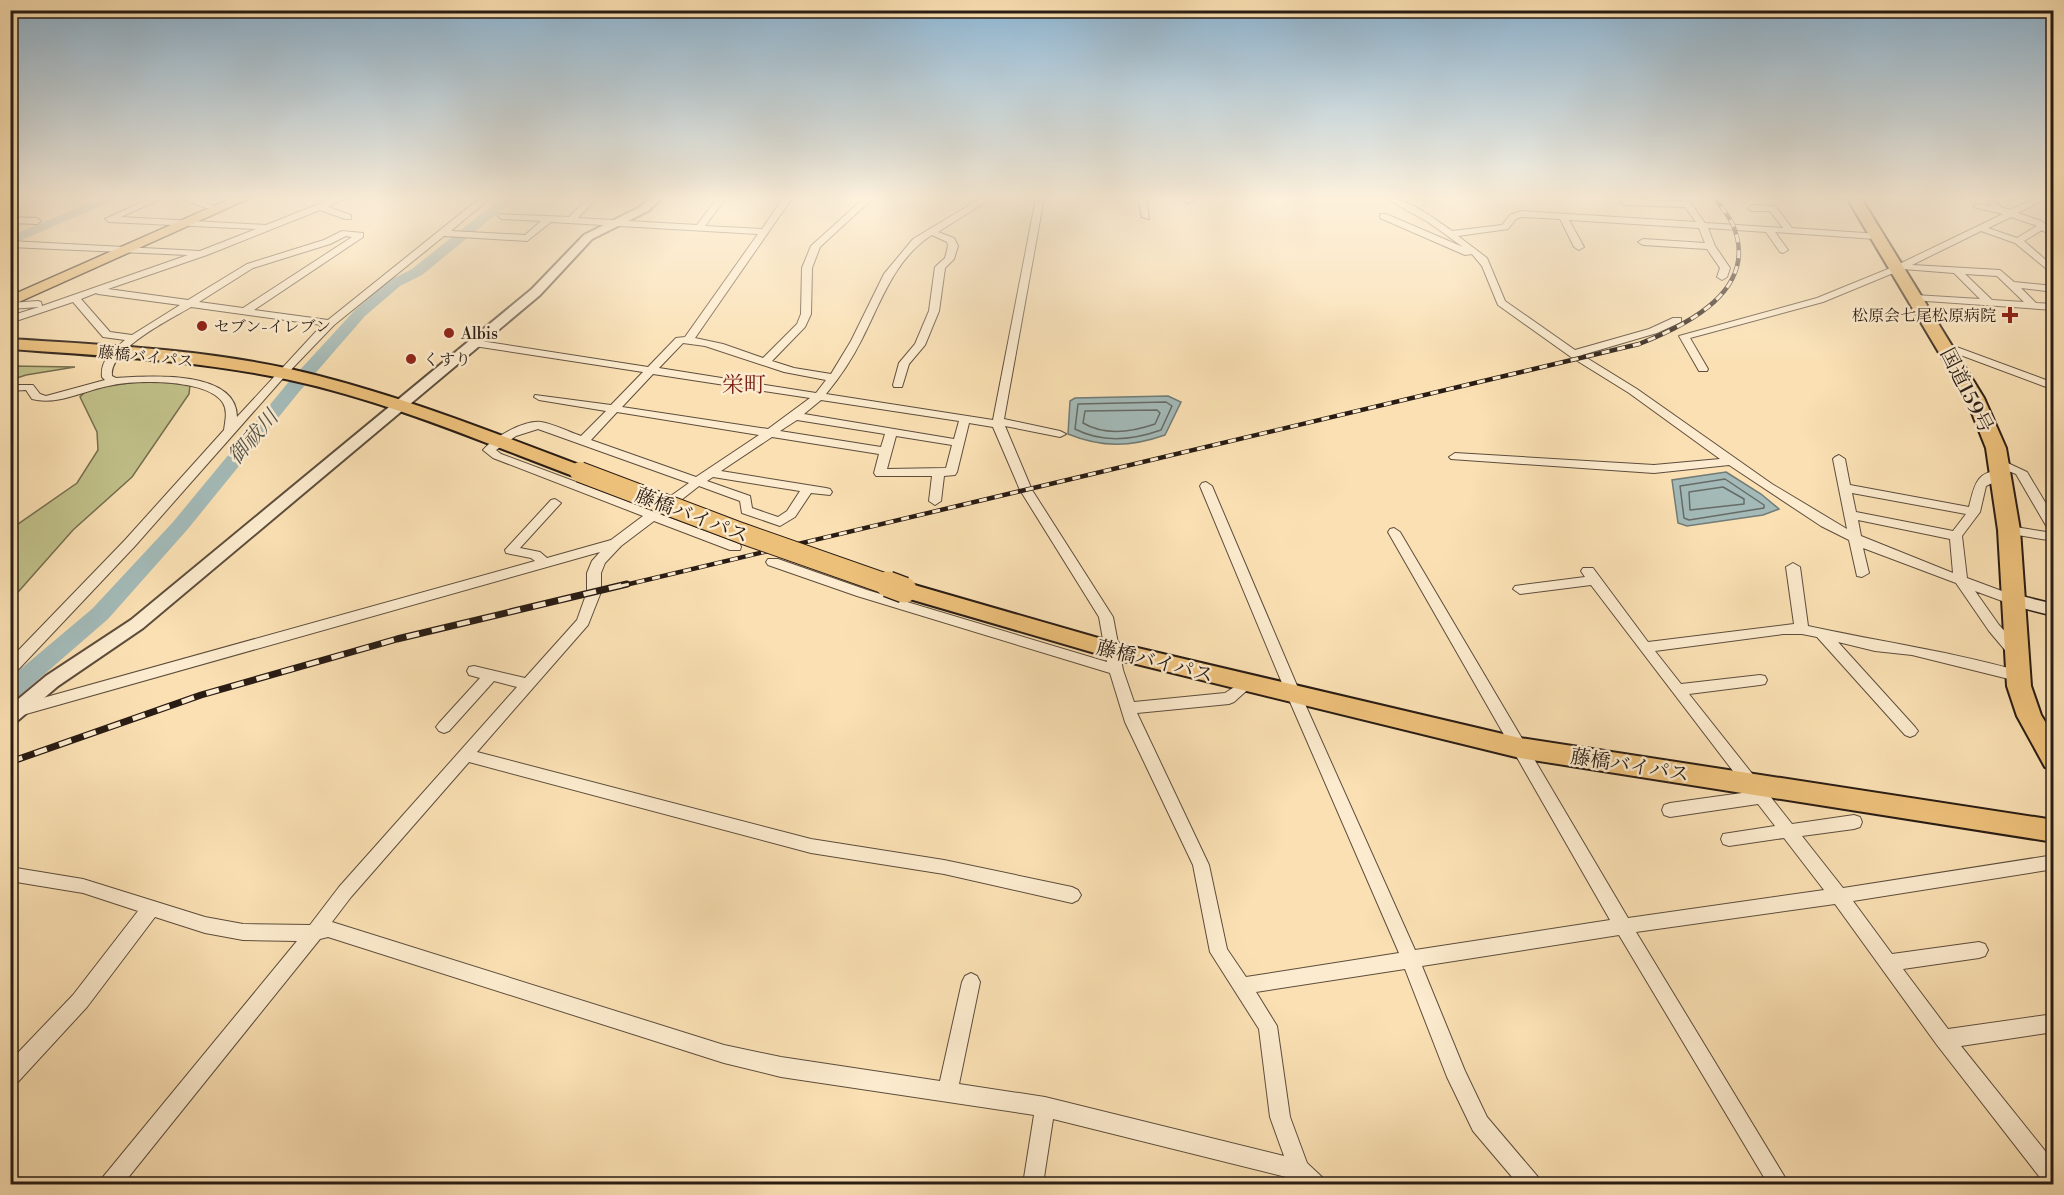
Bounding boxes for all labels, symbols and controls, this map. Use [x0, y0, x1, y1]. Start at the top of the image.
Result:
place label: 松原会七尾松原病院 [1852, 306, 1996, 326]
marker: 松原会七尾松原病院 [2001, 306, 2019, 324]
place label: セブン-イレブン [214, 317, 331, 337]
marker: セブン-イレブン [195, 319, 209, 333]
place label: Albis [460, 324, 498, 344]
marker: Albis [442, 326, 456, 340]
street label: 藤橋バイパス [97, 342, 195, 372]
street label: 国道159号 [1934, 344, 1998, 437]
place label: くすり [423, 350, 471, 370]
marker: くすり [404, 352, 418, 366]
district label: 栄町 [722, 372, 766, 399]
water label: 御祓川 [223, 404, 286, 470]
street label: 藤橋バイパス [631, 483, 752, 550]
street label: 藤橋バイパス [1094, 636, 1216, 689]
street label: 藤橋バイパス [1569, 745, 1691, 788]

